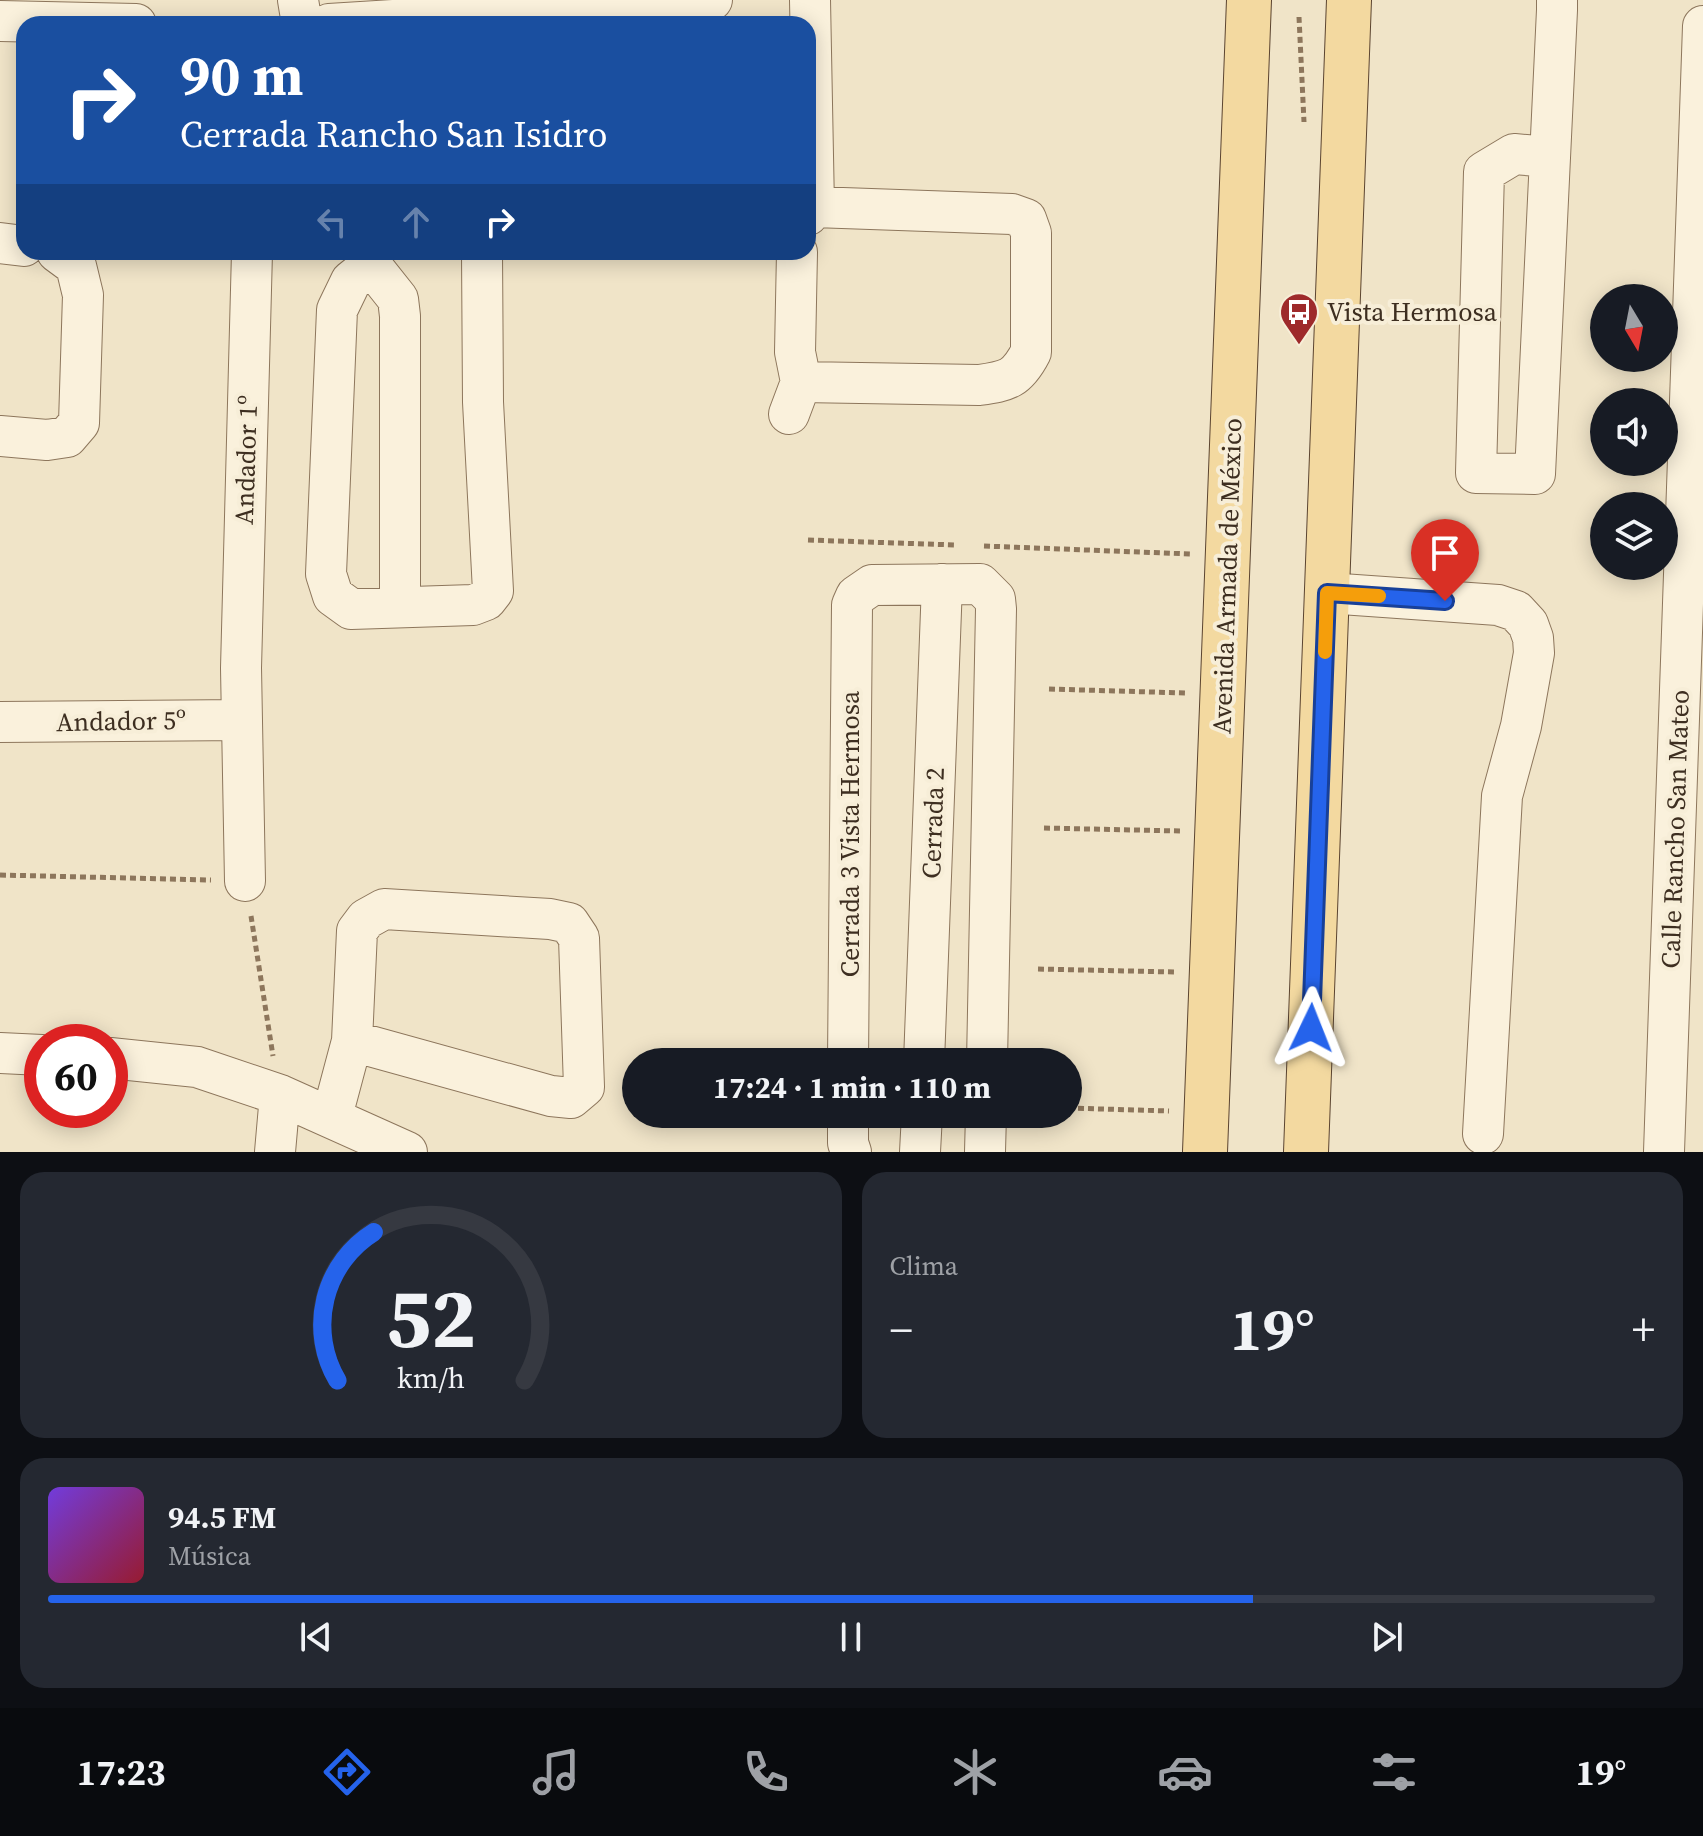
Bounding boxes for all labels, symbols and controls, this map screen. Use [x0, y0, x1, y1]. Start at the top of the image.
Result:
text: 90 m [180, 37, 303, 114]
icon: right [48, 48, 152, 152]
text: Cerrada Rancho San Isidro [180, 110, 607, 159]
icon: left [310, 200, 354, 244]
icon: ahead [394, 200, 438, 244]
icon: right [478, 200, 522, 244]
north arrow [1590, 284, 1678, 372]
map controls [1590, 284, 1678, 580]
bus stop icon: Vista Hermosa [1278, 291, 1320, 346]
place label: Vista Hermosa [1327, 294, 1498, 330]
button: sound [1590, 388, 1678, 476]
street label: Andador 1º [226, 394, 266, 525]
street label: Avenida Armada de México [1203, 417, 1251, 735]
button: layers [1590, 492, 1678, 580]
pin [1411, 519, 1479, 601]
icon: arrive [1423, 531, 1467, 575]
street label: Calle Rancho San Mateo [1652, 689, 1698, 969]
street label: Cerrada 3 Vista Hermosa [832, 690, 868, 977]
street label: Andador 5º [56, 702, 186, 740]
street label: Cerrada 2 [913, 767, 953, 879]
position arrow [1269, 986, 1353, 1070]
speed limit sign: 60 [24, 1024, 128, 1128]
text: 17:24 · 1 min · 110 m [713, 1067, 991, 1108]
text: Clima [890, 1248, 958, 1284]
text: 52 [386, 1261, 476, 1375]
text: 19° [1230, 1288, 1315, 1370]
text: − [890, 1299, 913, 1360]
text: + [1632, 1299, 1655, 1360]
text: km/h [397, 1358, 465, 1398]
text: 94.5 FM [168, 1497, 276, 1538]
text: Música [168, 1538, 251, 1574]
icon: previous [294, 1615, 338, 1659]
icon: pause [829, 1615, 873, 1659]
icon: next [1365, 1615, 1409, 1659]
icon: directions [319, 1744, 375, 1800]
icon: music [528, 1744, 584, 1800]
icon: phone [738, 1744, 794, 1800]
icon: climate [947, 1744, 1003, 1800]
icon: car [1157, 1744, 1213, 1800]
icon: filters [1366, 1744, 1422, 1800]
text: 17:23 [77, 1748, 166, 1797]
text: 19° [1575, 1748, 1626, 1797]

